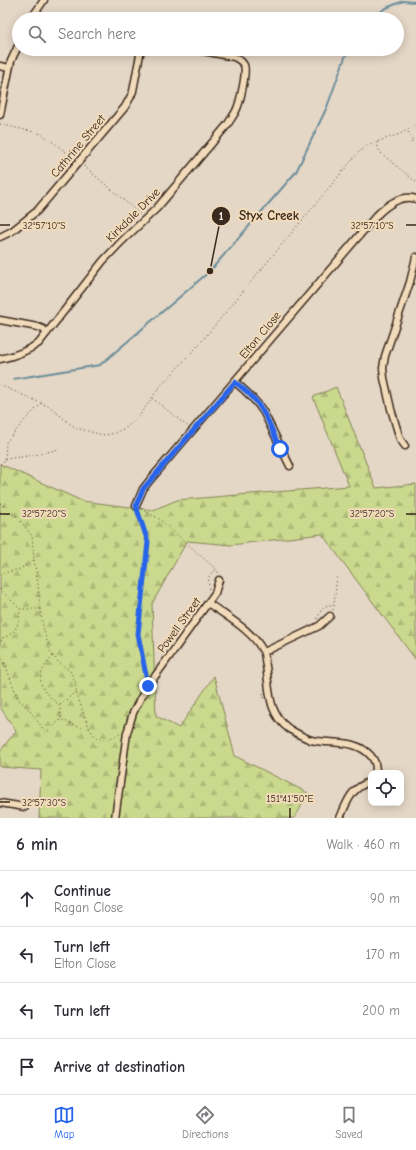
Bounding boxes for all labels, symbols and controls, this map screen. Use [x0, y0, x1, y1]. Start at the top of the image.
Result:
search box [12, 12, 404, 56]
icon: search [26, 23, 48, 45]
text: Search here [58, 25, 136, 43]
street label: Cathrine Street [48, 111, 109, 180]
street label: Kirkdale Drive [103, 185, 163, 245]
callout: Styx Creek [211, 203, 307, 228]
text: Styx Creek [239, 208, 300, 223]
text: 1 [219, 209, 224, 223]
text: 32°57'10"S [22, 220, 66, 232]
text: 32°57'10"S [350, 220, 394, 232]
street label: Elton Close [236, 309, 284, 361]
route start [271, 440, 289, 458]
text: 32°57'20"S [22, 508, 67, 520]
text: 32°57'20"S [350, 508, 395, 520]
street label: Powell Street [154, 594, 204, 655]
route end [139, 677, 157, 695]
map controls [368, 770, 404, 806]
button: locate [368, 770, 404, 806]
text: 151°41'50"E [267, 793, 313, 805]
text: 32°57'30"S [22, 797, 67, 809]
text: 6 min [16, 835, 58, 854]
text: Walk · 460 m [326, 837, 400, 852]
text: Continue [54, 882, 111, 900]
icon: ahead [16, 888, 38, 910]
text: 90 m [370, 891, 400, 906]
text: Ragan Close [54, 900, 123, 915]
text: Turn left [54, 938, 110, 956]
icon: left [16, 944, 38, 966]
text: 170 m [366, 947, 400, 962]
text: Elton Close [54, 956, 116, 971]
icon: left [16, 1000, 38, 1022]
text: Turn left [54, 1002, 110, 1020]
text: 200 m [362, 1003, 400, 1018]
icon: arrive [16, 1056, 38, 1078]
text: Arrive at destination [54, 1058, 185, 1076]
tab: Map [53, 1104, 75, 1141]
tab: Directions [182, 1104, 229, 1141]
tab: Saved [335, 1104, 363, 1141]

